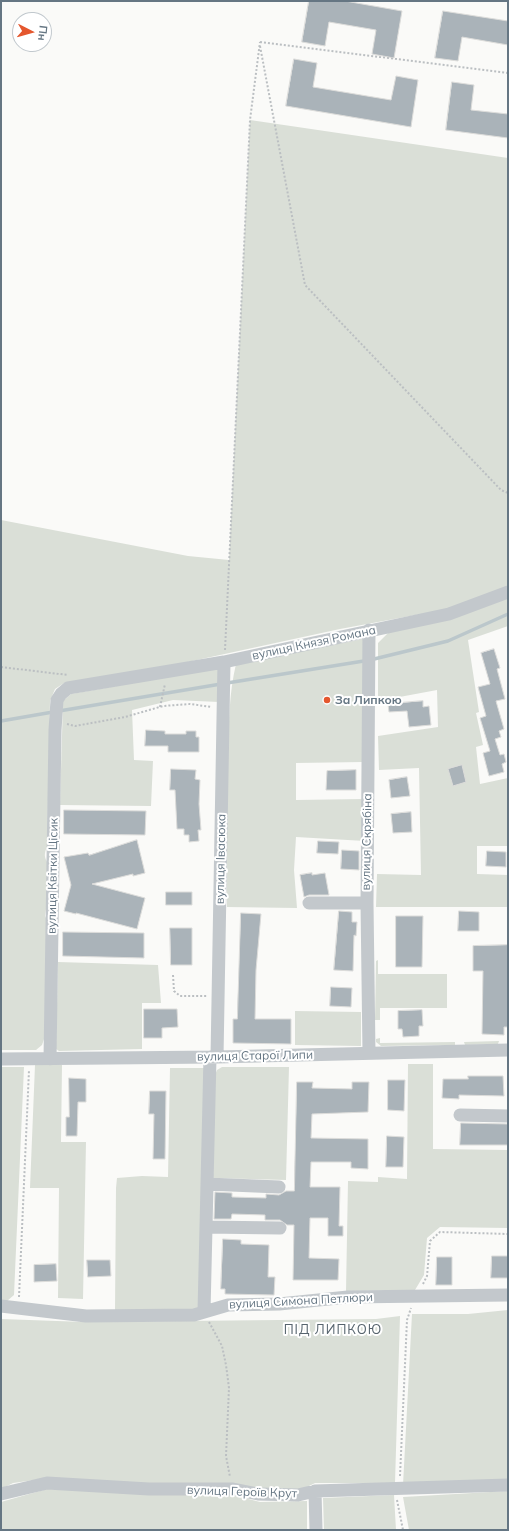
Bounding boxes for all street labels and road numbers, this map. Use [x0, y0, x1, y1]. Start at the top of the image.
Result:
street label: вулиця Князя Романа [251, 623, 377, 663]
street label: вулиця Скрябіна [359, 793, 375, 891]
street label: вулиця Івасюка [213, 814, 229, 904]
street label: вулиця Квітки Цісик [45, 818, 61, 934]
street label: вулиця Старої Липи [197, 1048, 313, 1064]
street label: вулиця Симона Петлюри [229, 1290, 373, 1312]
street label: вулиця Героїв Крут [187, 1483, 297, 1501]

